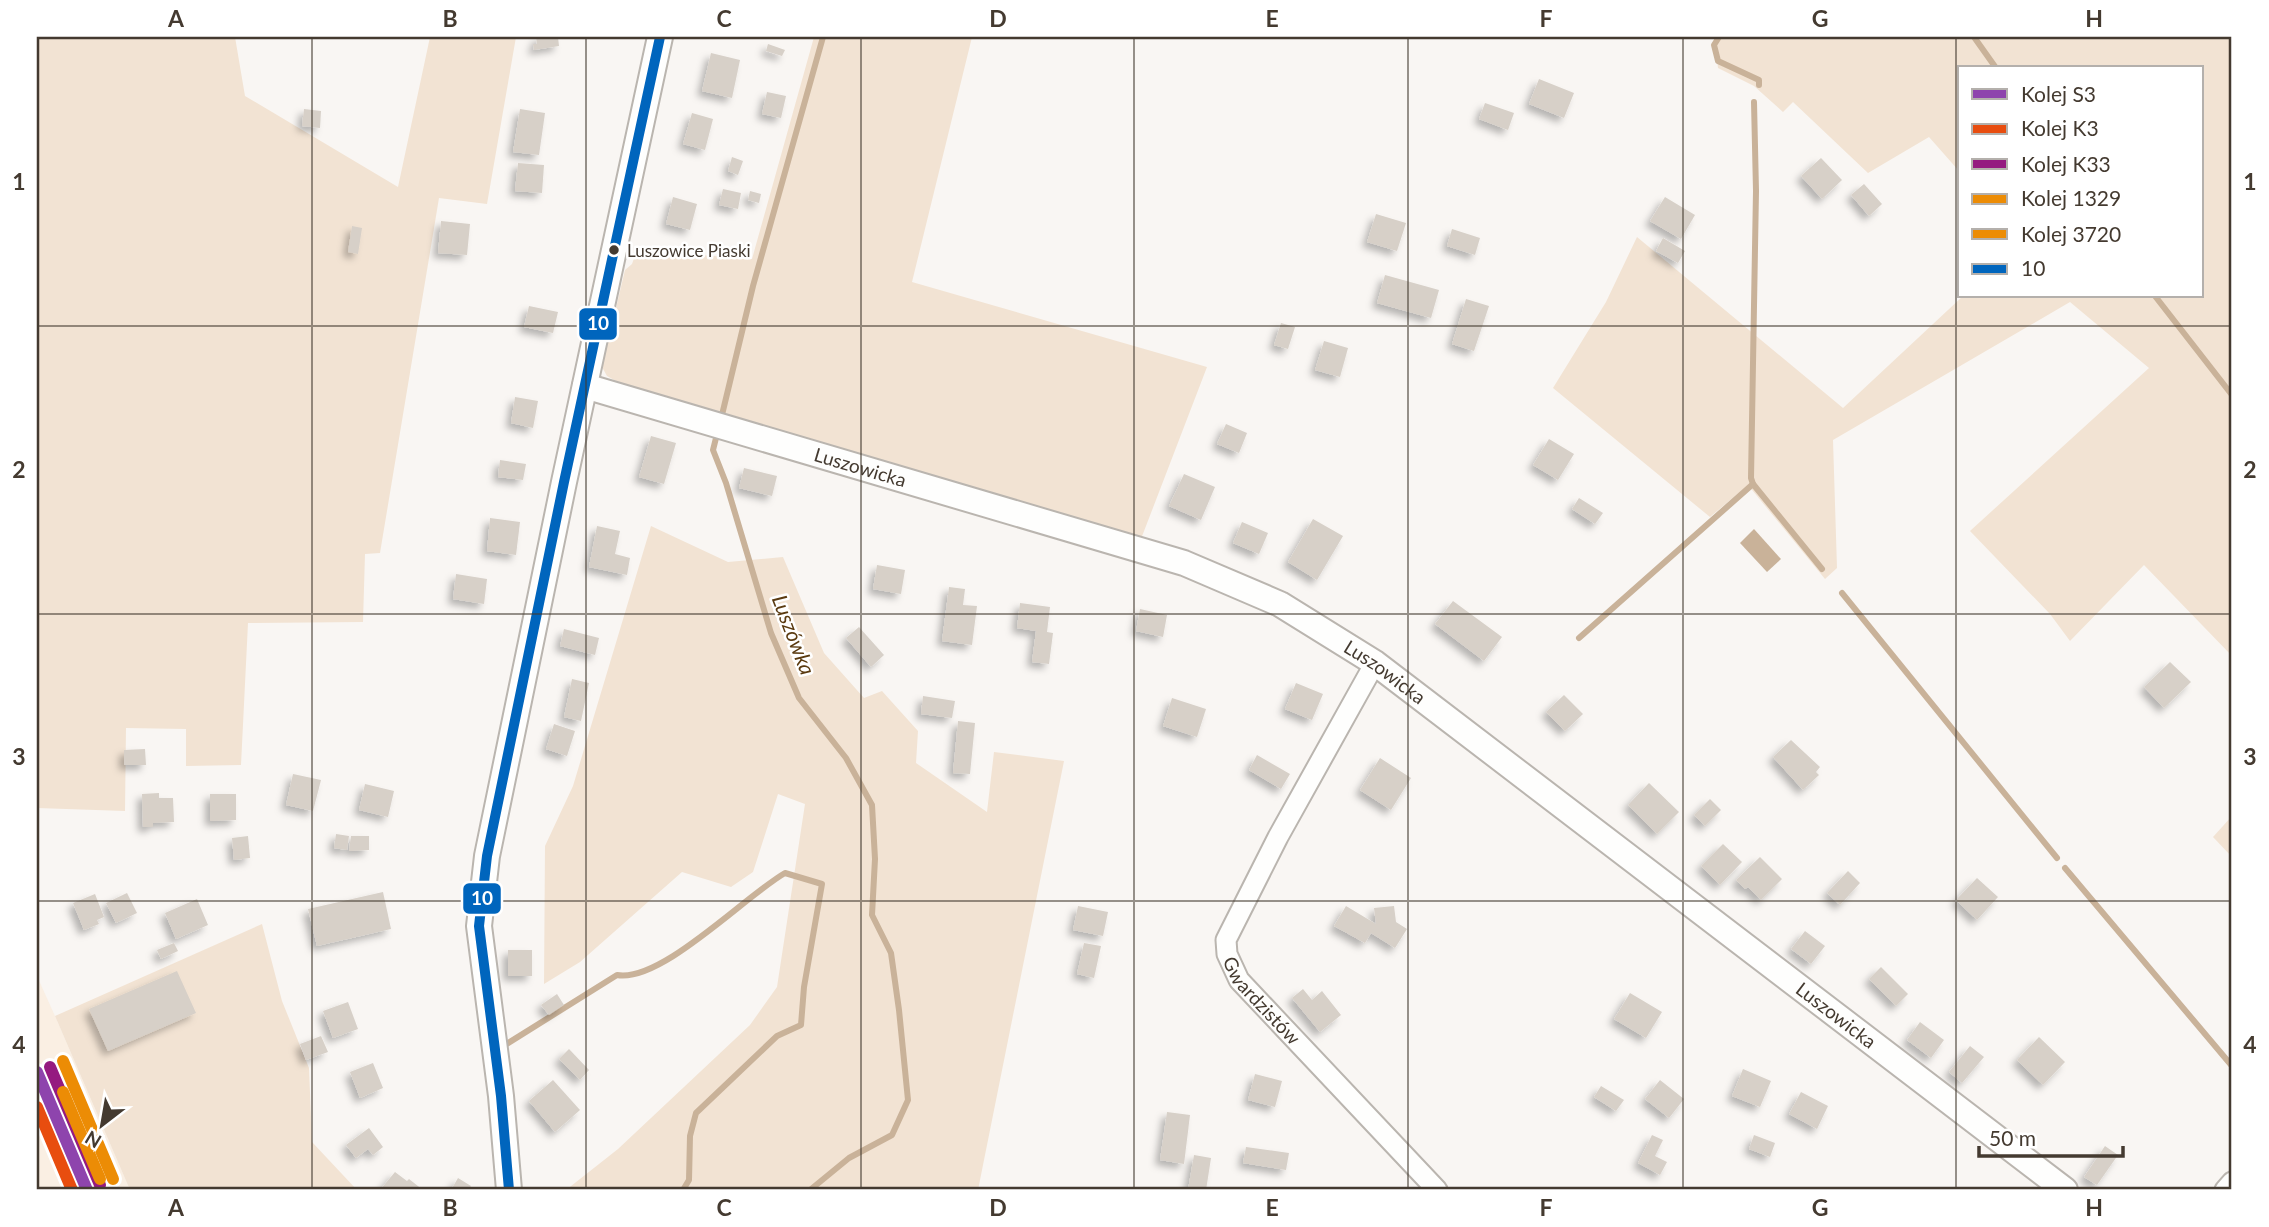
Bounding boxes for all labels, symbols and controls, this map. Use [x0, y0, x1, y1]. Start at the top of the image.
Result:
text: A [167, 4, 185, 32]
text: B [442, 4, 458, 32]
text: C [716, 4, 732, 32]
text: D [989, 4, 1007, 32]
text: E [1265, 4, 1279, 32]
text: F [1539, 4, 1553, 32]
text: G [1812, 4, 1828, 32]
text: H [2085, 4, 2103, 32]
legend [1958, 66, 2202, 298]
text: Kolej S3 [2021, 81, 2096, 106]
text: Kolej K3 [2021, 115, 2099, 140]
text: Kolej K33 [2021, 151, 2111, 176]
text: 1 [12, 167, 26, 195]
text: 1 [2243, 167, 2257, 195]
text: Kolej 1329 [2021, 185, 2121, 210]
text: Kolej 3720 [2021, 221, 2121, 246]
place label: Luszowice Piaski [627, 240, 751, 261]
marker: Luszowice Piaski [607, 243, 621, 257]
text: 10 [2021, 255, 2045, 280]
line badge: 10 [578, 307, 618, 341]
text: 10 [587, 311, 609, 334]
street label: Luszowicka [812, 442, 909, 491]
text: 2 [12, 455, 26, 483]
text: 2 [2243, 455, 2257, 483]
water label: Luszówka [768, 591, 821, 678]
street label: Luszowicka [1340, 635, 1430, 709]
text: 3 [12, 742, 26, 770]
text: 3 [2243, 742, 2257, 770]
line badge: 10 [462, 882, 502, 915]
text: 10 [471, 886, 493, 909]
street label: Gwardzistów [1219, 953, 1306, 1049]
street label: Luszowicka [1792, 977, 1881, 1053]
text: 4 [12, 1030, 26, 1058]
text: 4 [2243, 1030, 2257, 1058]
north arrow [66, 1090, 136, 1160]
scale bar [1979, 1115, 2122, 1159]
text: 50 m [1989, 1125, 2036, 1150]
text: N [81, 1126, 105, 1154]
text: A [167, 1193, 185, 1221]
text: B [442, 1193, 458, 1221]
text: C [716, 1193, 732, 1221]
text: D [989, 1193, 1007, 1221]
text: E [1265, 1193, 1279, 1221]
text: F [1539, 1193, 1553, 1221]
text: G [1812, 1193, 1828, 1221]
text: H [2085, 1193, 2103, 1221]

